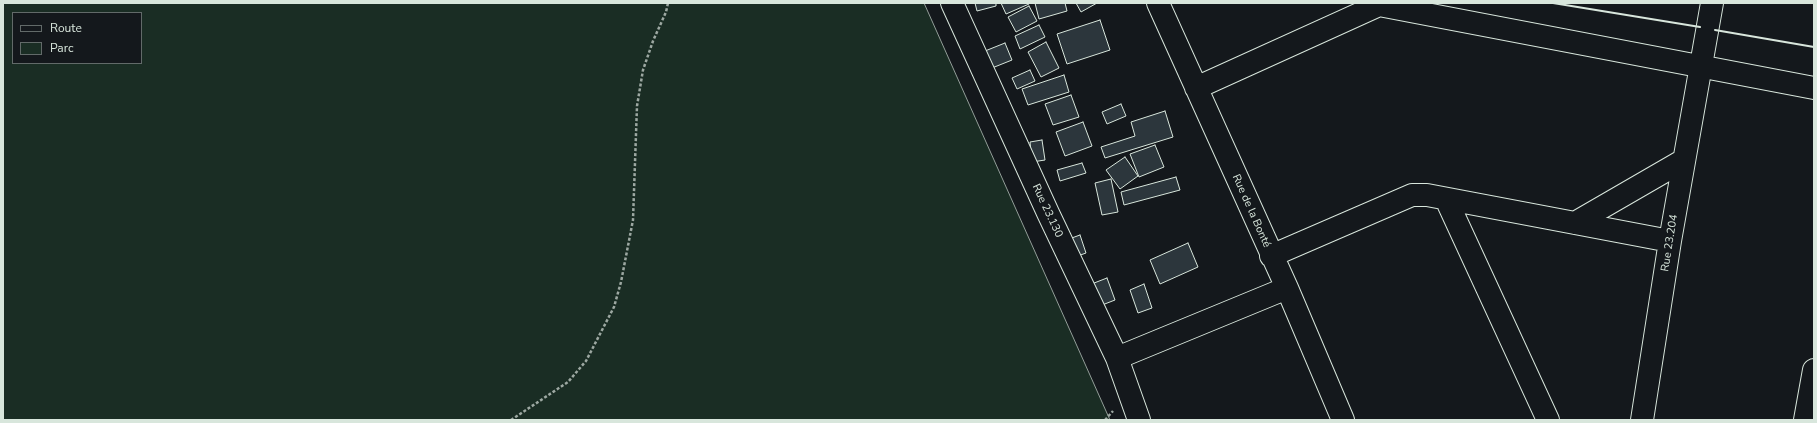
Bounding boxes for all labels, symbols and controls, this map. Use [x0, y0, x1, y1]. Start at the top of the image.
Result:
legend [12, 12, 142, 64]
text: Route [50, 20, 82, 36]
text: Parc [50, 40, 73, 56]
street label: Rue de la Bonté [1229, 172, 1273, 250]
street label: Rue 23.130 [1029, 182, 1065, 240]
street label: Rue 23.204 [1659, 213, 1681, 273]

